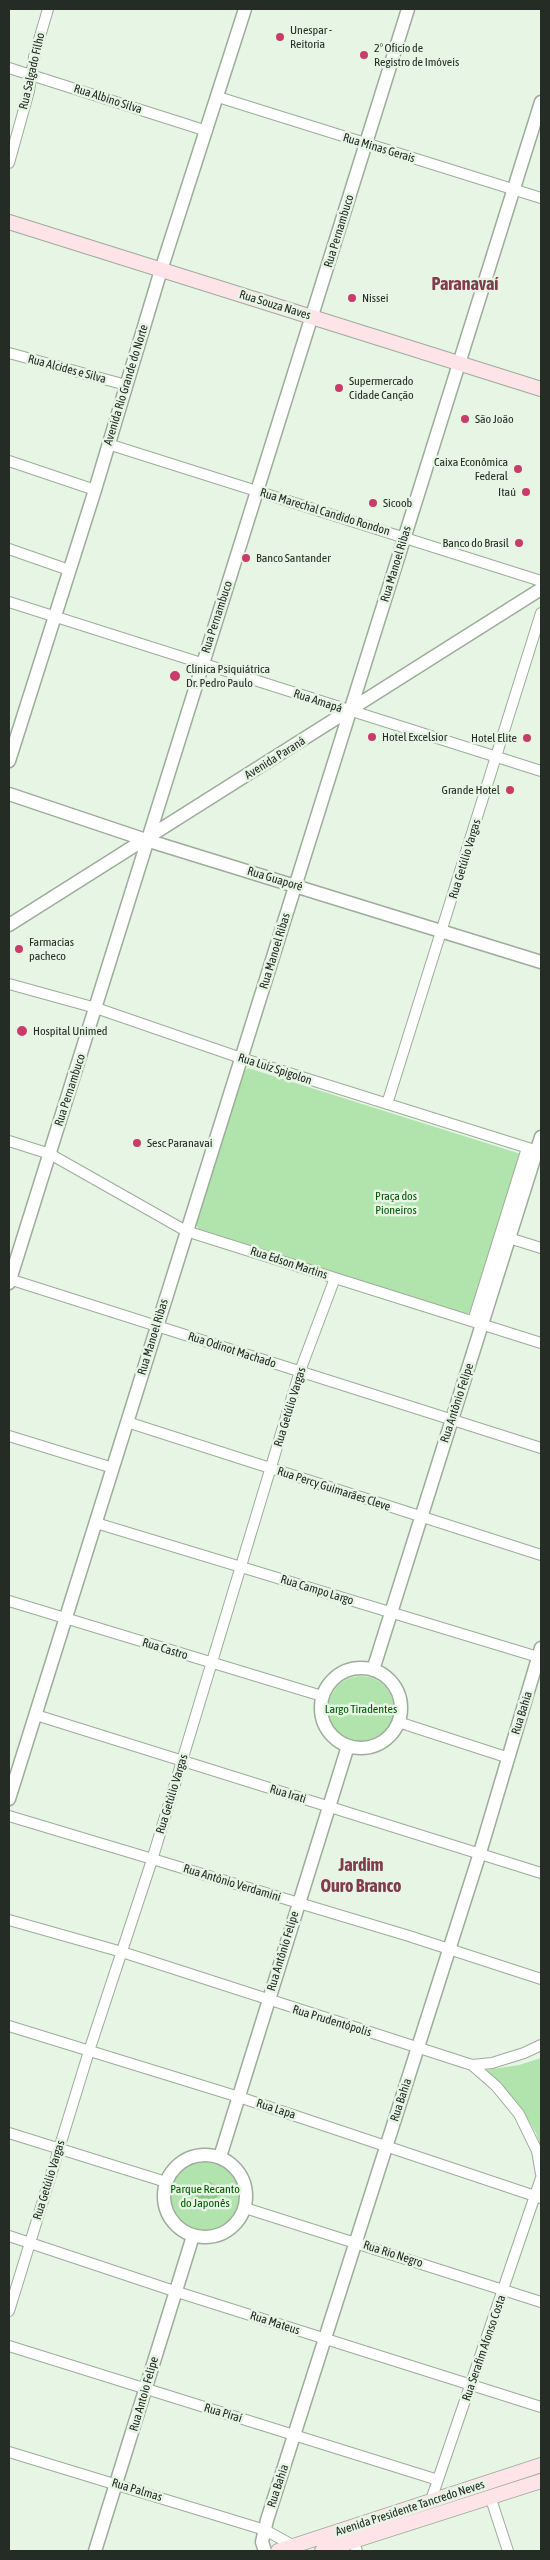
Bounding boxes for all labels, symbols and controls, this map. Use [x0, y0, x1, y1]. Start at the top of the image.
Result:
place label: Unespar - Reitoria [290, 23, 332, 51]
street label: Rua Salgado Filho [16, 31, 48, 111]
marker: Unespar - Reitoria [274, 31, 286, 43]
place label: 2º Ofício de Registro de Imóveis [374, 41, 459, 69]
marker: 2º Ofício de Registro de Imóveis [358, 49, 370, 61]
street label: Rua Albino Silva [72, 81, 144, 117]
street label: Rua Minas Gerais [341, 130, 417, 166]
street label: Rua Pernambuco [321, 193, 357, 269]
district label: Paranavaí [432, 273, 498, 295]
street label: Rua Souza Naves [237, 287, 313, 323]
place label: Nissei [362, 291, 389, 305]
marker: Nissei [346, 292, 358, 304]
street label: Avenida Rio Grande do Norte [101, 323, 151, 447]
street label: Rua Alcides e Silva [26, 352, 108, 386]
place label: Supermercado Cidade Canção [349, 374, 414, 402]
marker: Supermercado Cidade Canção [333, 382, 345, 394]
place label: São João [475, 412, 514, 426]
marker: São João [459, 413, 471, 425]
place label: Caixa Econômica Federal [434, 455, 508, 483]
marker: Caixa Econômica Federal [512, 463, 524, 475]
street label: Rua Marechal Candido Rondon [258, 485, 392, 539]
place label: Itaú [498, 485, 516, 499]
marker: Itaú [520, 486, 532, 498]
place label: Sicoob [383, 496, 412, 510]
marker: Sicoob [367, 497, 379, 509]
street label: Rua Manoel Ribas [378, 524, 414, 604]
place label: Banco do Brasil [442, 536, 509, 550]
marker: Banco do Brasil [513, 537, 525, 549]
place label: Banco Santander [256, 551, 331, 565]
marker: Banco Santander [240, 552, 252, 564]
street label: Rua Pernambuco [199, 579, 235, 655]
place label: Clínica Psiquiátrica Dr. Pedro Paulo [186, 662, 270, 690]
marker: Clínica Psiquiátrica Dr. Pedro Paulo [168, 669, 182, 683]
street label: Rua Amapá [292, 686, 344, 716]
place label: Hotel Excelsior [382, 730, 447, 744]
marker: Hotel Excelsior [366, 731, 378, 743]
place label: Hotel Elite [471, 731, 517, 745]
marker: Hotel Elite [521, 732, 533, 744]
street label: Avenida Paraná [242, 734, 308, 782]
place label: Grande Hotel [442, 783, 500, 797]
marker: Grande Hotel [504, 784, 516, 796]
street label: Rua Getúlio Vargas [446, 818, 484, 900]
street label: Rua Guaporé [246, 864, 304, 894]
street label: Rua Manoel Ribas [257, 911, 293, 991]
place label: Farmacias pacheco [29, 935, 74, 963]
marker: Farmacias pacheco [13, 943, 25, 955]
marker: Hospital Unimed [15, 1024, 29, 1038]
place label: Hospital Unimed [33, 1024, 108, 1038]
street label: Rua Luiz Spigolon [236, 1050, 314, 1088]
street label: Rua Pernambuco [52, 1052, 88, 1128]
place label: Sesc Paranavai [147, 1136, 212, 1150]
marker: Sesc Paranavai [131, 1137, 143, 1149]
park label: Praça dos Pioneiros [375, 1189, 417, 1217]
street label: Rua Edson Martins [249, 1244, 329, 1282]
street label: Rua Manoel Ribas [135, 1297, 171, 1377]
street label: Rua Odinot Machado [186, 1329, 278, 1371]
street label: Rua Antônio Felipe [437, 1361, 477, 1445]
street label: Rua Getúlio Vargas [271, 1366, 309, 1448]
street label: Rua Percy Guimarães Cleve [276, 1464, 392, 1514]
street label: Rua Campo Largo [279, 1572, 355, 1608]
street label: Rua Castro [140, 1635, 190, 1663]
street label: Rua Bahia [509, 1690, 535, 1736]
park label: Largo Tiradentes [325, 1702, 397, 1716]
street label: Rua Getúlio Vargas [153, 1753, 191, 1835]
street label: Rua Irati [268, 1782, 308, 1806]
district label: Jardim Ouro Branco [320, 1854, 402, 1896]
street label: Rua Antônio Verdamini [181, 1861, 283, 1905]
street label: Rua Antônio Felipe [264, 1909, 302, 1993]
street label: Rua Prudentópolis [291, 2002, 373, 2040]
street label: Rua Bahia [387, 2077, 415, 2123]
street label: Rua Lapa [255, 2096, 297, 2122]
street label: Rua Getúlio Vargas [30, 2139, 68, 2221]
park label: Parque Recanto do Japonês [170, 2182, 240, 2210]
street label: Rua Rio Negro [361, 2238, 425, 2270]
street label: Rua Serafim Afonso Costa [459, 2293, 509, 2403]
street label: Rua Mateus [248, 2308, 302, 2338]
street label: Rua Antoio Felipe [126, 2355, 162, 2433]
street label: Rua Piraí [202, 2400, 244, 2426]
street label: Rua Bahia [264, 2463, 292, 2509]
street label: Rua Palmas [110, 2476, 164, 2504]
street label: Avenida Presidente Tancredo Neves [334, 2477, 486, 2539]

